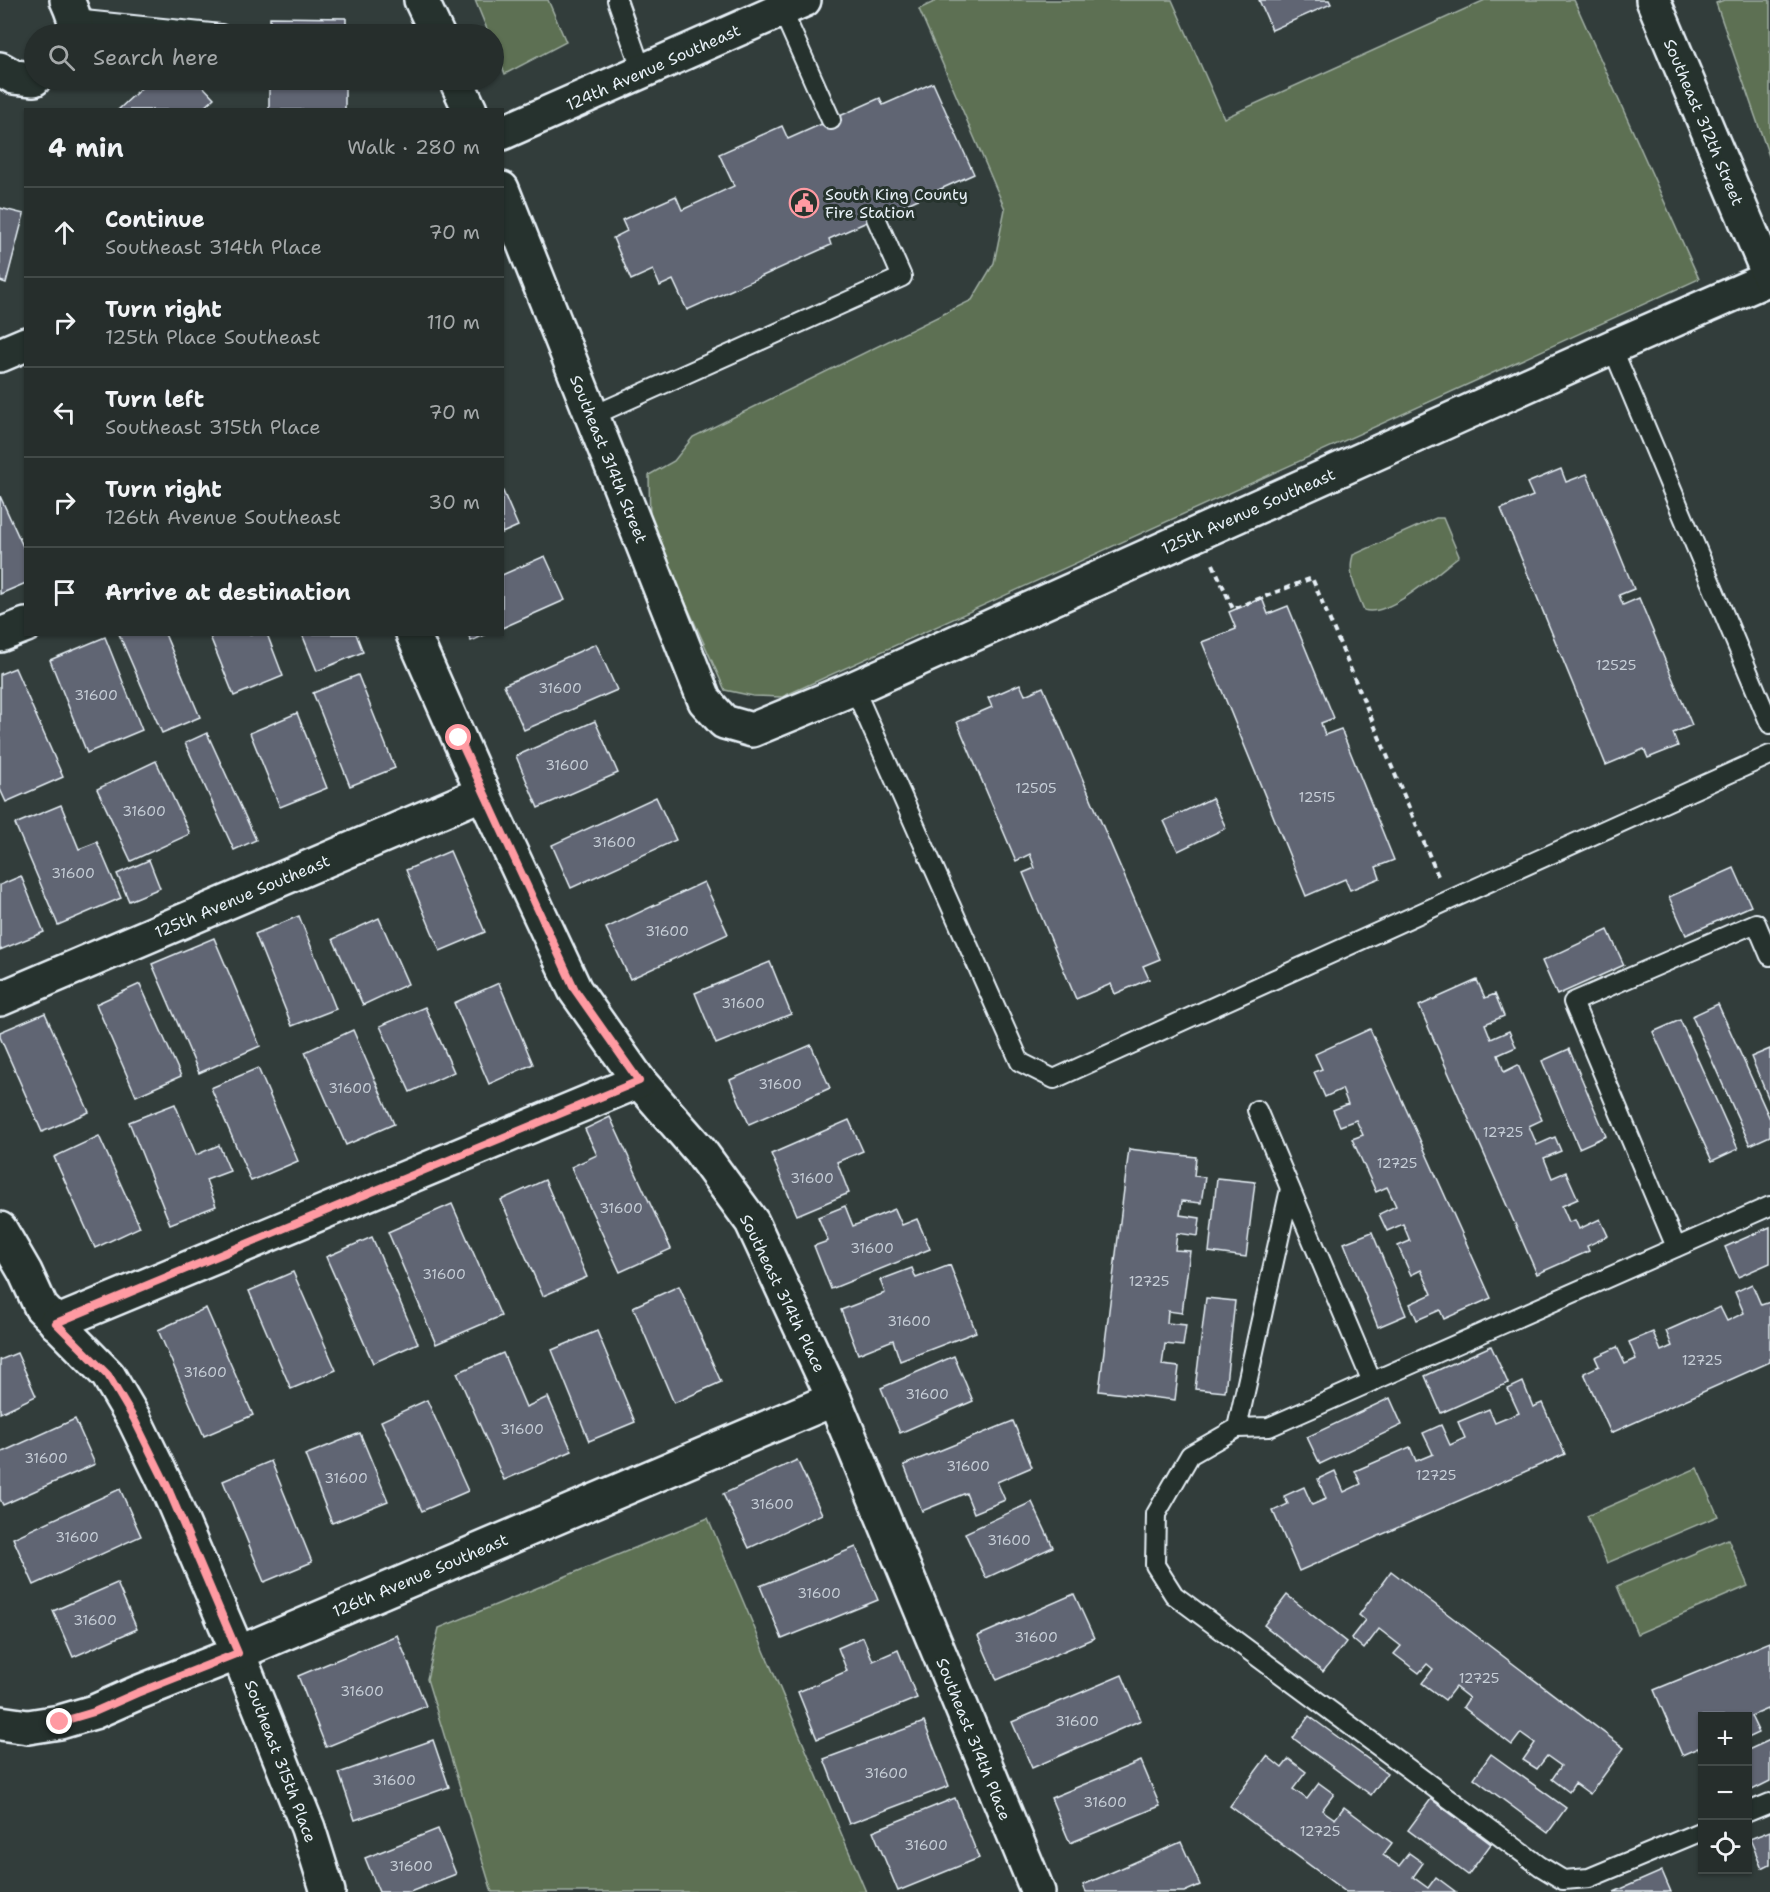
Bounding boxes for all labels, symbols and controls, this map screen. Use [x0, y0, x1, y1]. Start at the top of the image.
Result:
street label: 124th Avenue Southeast [563, 19, 744, 115]
search box [24, 24, 504, 90]
street label: Southeast 312th Street [1659, 36, 1748, 209]
icon: search [45, 41, 78, 74]
text: Search here [93, 43, 219, 72]
text: 4 min [48, 130, 124, 165]
text: Walk · 280 m [347, 134, 480, 160]
place label: South King County Fire Station [825, 184, 968, 223]
public building icon: South King County Fire Station [788, 187, 820, 219]
text: Continue [105, 205, 205, 234]
icon: ahead [48, 216, 81, 249]
text: 70 m [428, 219, 480, 245]
text: Southeast 314th Place [105, 234, 322, 260]
text: Turn right [105, 295, 222, 324]
icon: right [48, 306, 81, 339]
text: 110 m [426, 309, 480, 335]
text: 125th Place Southeast [105, 324, 321, 350]
street label: Southeast 314th Street [565, 372, 652, 546]
text: Turn left [105, 385, 204, 414]
icon: left [48, 396, 81, 429]
text: 70 m [428, 399, 480, 425]
text: Southeast 315th Place [105, 414, 321, 440]
street label: 125th Avenue Southeast [1158, 464, 1338, 559]
text: Turn right [105, 475, 222, 504]
icon: right [48, 486, 81, 519]
text: 30 m [428, 489, 480, 515]
text: 126th Avenue Southeast [105, 504, 341, 530]
icon: arrive [48, 576, 81, 609]
text: Arrive at destination [105, 578, 351, 607]
house number: 12525 [1596, 656, 1636, 674]
house number: 31600 [538, 679, 582, 697]
house number: 31600 [74, 686, 118, 704]
route start [445, 724, 471, 750]
house number: 31600 [545, 756, 589, 774]
house number: 12505 [1015, 779, 1057, 797]
house number: 12515 [1299, 788, 1335, 806]
house number: 31600 [122, 802, 166, 820]
house number: 31600 [592, 833, 636, 851]
street label: 125th Avenue Southeast [152, 850, 333, 943]
house number: 31600 [51, 864, 95, 882]
house number: 31600 [645, 922, 689, 940]
house number: 31600 [721, 994, 765, 1012]
house number: 31600 [758, 1075, 802, 1093]
house number: 31600 [328, 1079, 372, 1097]
house number: 12725 [1483, 1123, 1523, 1141]
house number: 12725 [1377, 1154, 1417, 1172]
house number: 31600 [790, 1169, 834, 1187]
house number: 31600 [599, 1199, 643, 1217]
street label: Southeast 314th Place [735, 1211, 830, 1376]
house number: 31600 [850, 1239, 894, 1257]
house number: 31600 [422, 1265, 466, 1283]
house number: 12725 [1129, 1272, 1169, 1290]
house number: 31600 [887, 1312, 931, 1330]
house number: 12725 [1682, 1351, 1722, 1369]
house number: 31600 [183, 1363, 227, 1381]
house number: 31600 [905, 1385, 949, 1403]
house number: 31600 [500, 1420, 544, 1438]
house number: 31600 [24, 1449, 68, 1467]
house number: 31600 [946, 1457, 990, 1475]
house number: 12725 [1416, 1466, 1456, 1484]
house number: 31600 [324, 1469, 368, 1487]
house number: 31600 [750, 1495, 794, 1513]
house number: 31600 [55, 1528, 99, 1546]
street label: 126th Avenue Southeast [329, 1529, 511, 1622]
house number: 31600 [987, 1531, 1031, 1549]
house number: 31600 [797, 1584, 841, 1602]
house number: 31600 [73, 1611, 117, 1629]
house number: 31600 [1014, 1628, 1058, 1646]
street label: Southeast 314th Place [931, 1655, 1016, 1823]
house number: 12725 [1459, 1669, 1499, 1687]
street label: Southeast 315th Place [240, 1677, 321, 1845]
house number: 31600 [340, 1682, 384, 1700]
route end [46, 1708, 72, 1734]
house number: 31600 [1055, 1712, 1099, 1730]
map controls [1698, 1712, 1752, 1874]
button: + [1698, 1712, 1752, 1766]
house number: 31600 [864, 1764, 908, 1782]
button: − [1698, 1766, 1752, 1820]
house number: 31600 [372, 1771, 416, 1789]
house number: 31600 [1083, 1793, 1127, 1811]
button: locate [1698, 1820, 1752, 1874]
house number: 12725 [1300, 1822, 1340, 1840]
house number: 31600 [904, 1836, 948, 1854]
house number: 31600 [389, 1857, 433, 1875]

